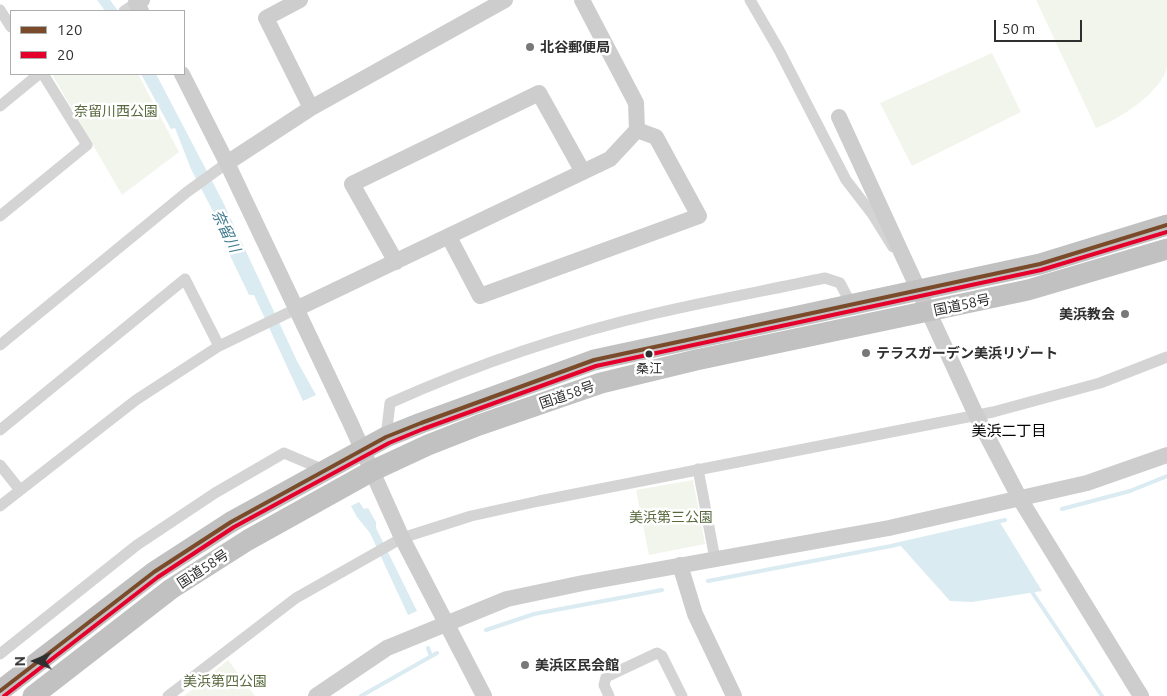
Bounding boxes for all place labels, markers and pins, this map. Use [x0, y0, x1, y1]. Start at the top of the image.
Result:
place label: 北谷郵便局 [540, 39, 610, 55]
marker: 北谷郵便局 [524, 41, 536, 53]
place label: 美浜教会 [1059, 306, 1115, 322]
marker: 美浜教会 [1119, 308, 1131, 320]
place label: テラスガーデン美浜リゾート [876, 345, 1058, 361]
marker: テラスガーデン美浜リゾート [860, 347, 872, 359]
marker: 桑江 [644, 349, 654, 359]
place label: 桑江 [636, 361, 662, 377]
place label: 美浜区民会館 [535, 657, 619, 673]
marker: 美浜区民会館 [519, 659, 531, 671]

